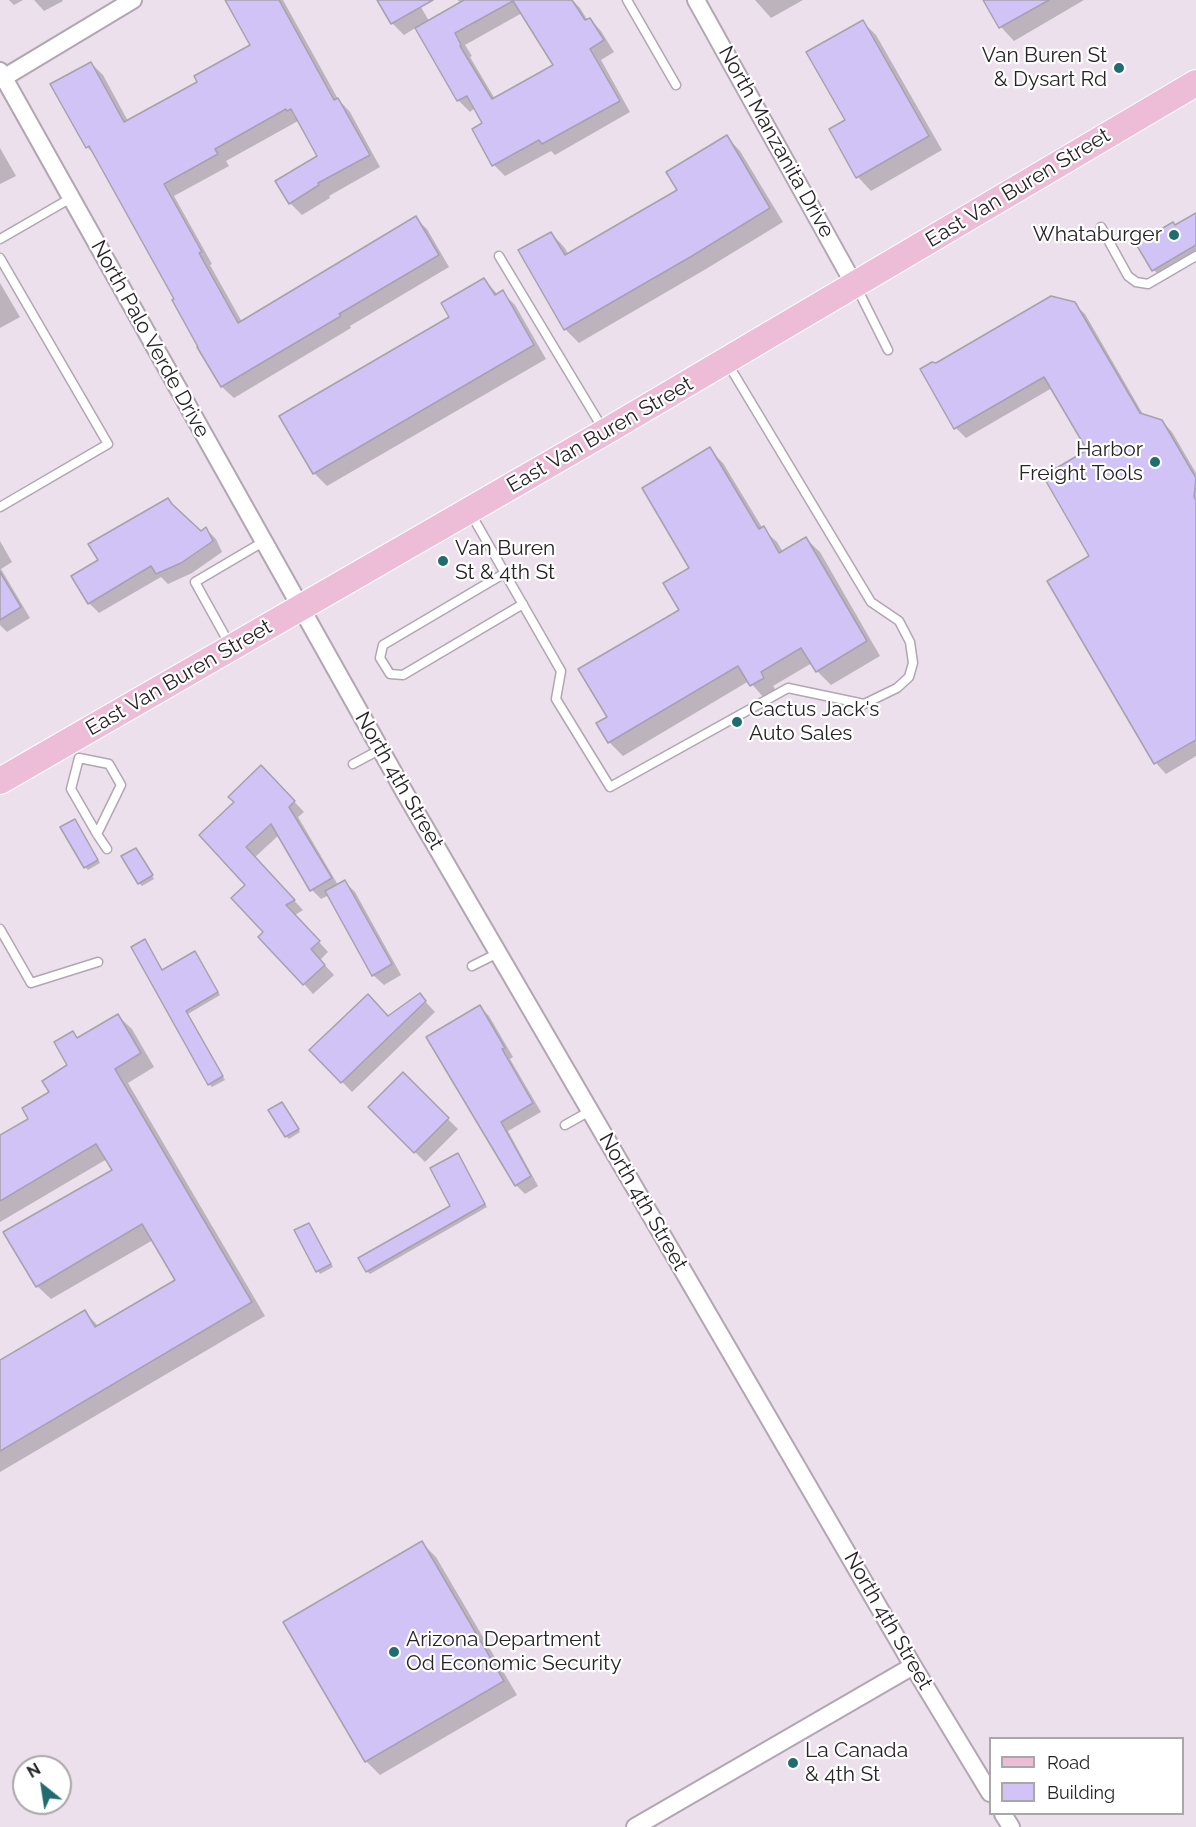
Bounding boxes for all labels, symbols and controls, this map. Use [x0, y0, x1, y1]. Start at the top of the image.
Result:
street label: North Manzanita Drive [713, 42, 839, 242]
place label: Van Buren St & Dysart Rd [982, 43, 1107, 93]
marker: Van Buren St & Dysart Rd [1112, 61, 1126, 75]
street label: East Van Buren Street [921, 123, 1115, 253]
place label: Whataburger [1033, 222, 1162, 248]
marker: Whataburger [1167, 228, 1181, 242]
street label: North Palo Verde Drive [85, 236, 215, 442]
street label: East Van Buren Street [503, 371, 697, 499]
place label: Harbor Freight Tools [1019, 437, 1143, 487]
marker: Harbor Freight Tools [1148, 455, 1162, 469]
place label: Van Buren St & 4th St [455, 536, 555, 586]
marker: Van Buren St & 4th St [436, 554, 450, 568]
street label: East Van Buren Street [82, 614, 276, 742]
place label: Cactus Jack's Auto Sales [749, 697, 880, 747]
street label: North 4th Street [349, 708, 449, 854]
marker: Cactus Jack's Auto Sales [730, 715, 744, 729]
street label: North 4th Street [593, 1129, 693, 1275]
street label: North 4th Street [838, 1548, 938, 1694]
place label: Arizona Department Od Economic Security [406, 1627, 622, 1677]
marker: Arizona Department Od Economic Security [387, 1645, 401, 1659]
legend [989, 1737, 1184, 1815]
place label: La Canada & 4th St [805, 1738, 908, 1788]
text: Road [1047, 1752, 1090, 1773]
north arrow [12, 1755, 72, 1815]
marker: La Canada & 4th St [786, 1756, 800, 1770]
text: N [24, 1759, 44, 1782]
text: Building [1047, 1782, 1115, 1803]

